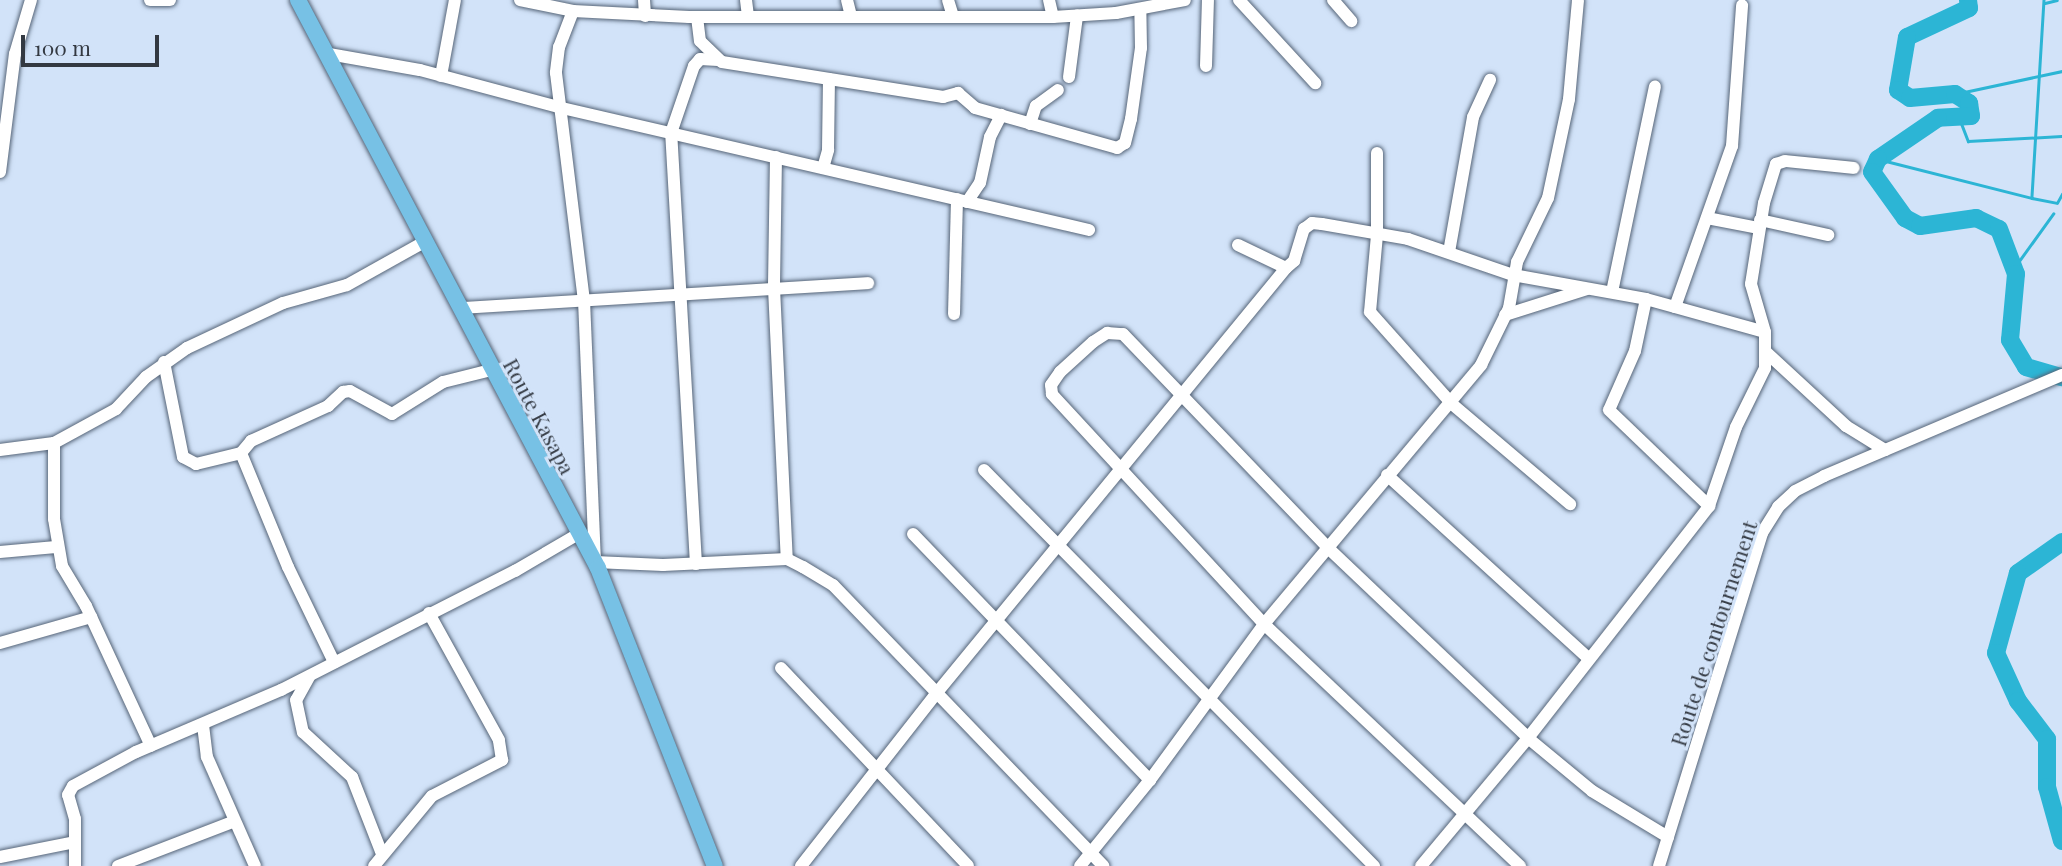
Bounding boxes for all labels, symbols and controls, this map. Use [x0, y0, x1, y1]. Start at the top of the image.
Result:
scale bar [24, 21, 163, 65]
text: 100 m [34, 33, 91, 61]
street label: Route Kasapa [499, 354, 581, 478]
street label: Route de contournement [1665, 517, 1761, 749]

